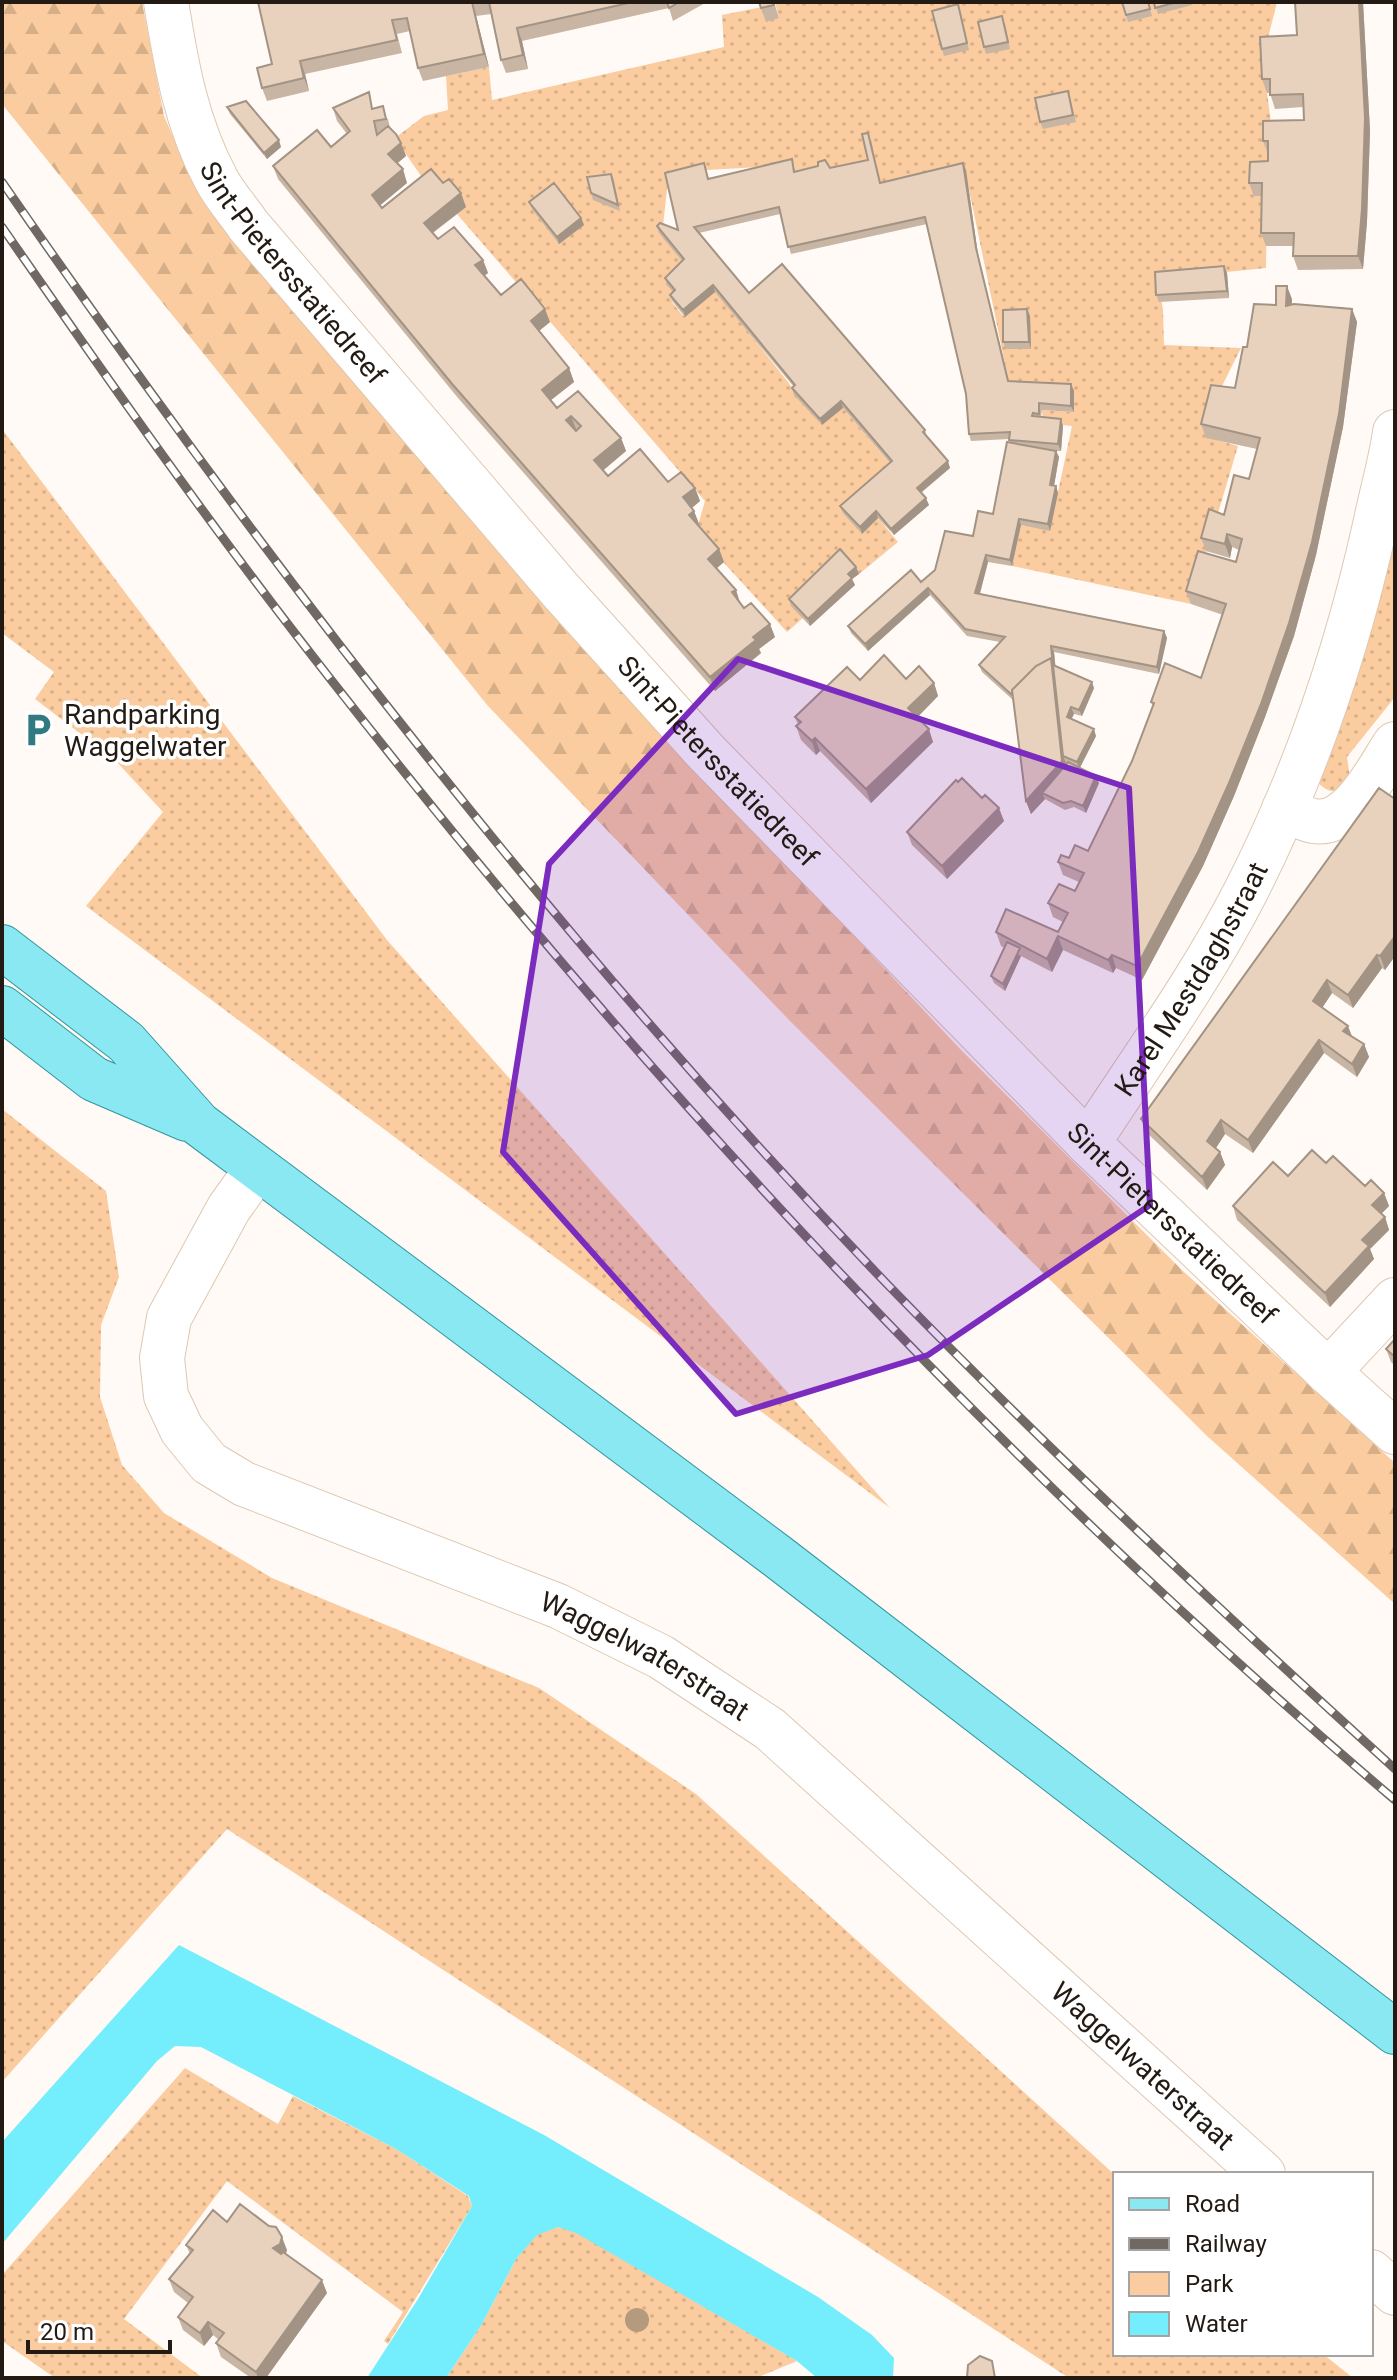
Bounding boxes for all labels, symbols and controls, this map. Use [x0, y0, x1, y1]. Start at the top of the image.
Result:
street label: Sint-Pietersstatiedreef [193, 156, 393, 391]
street label: Sint-Pietersstatiedreef [611, 649, 825, 874]
place label: Randparking Waggelwater [64, 698, 227, 763]
parking icon: Randparking Waggelwater [19, 711, 57, 749]
street label: Karel Mestdaghstraat [1107, 857, 1274, 1102]
street label: Sint-Pietersstatiedreef [1060, 1115, 1284, 1331]
street label: Waggelwaterstraat [536, 1584, 756, 1727]
street label: Waggelwaterstraat [1045, 1975, 1241, 2157]
legend [1113, 2172, 1373, 2356]
text: Road [1185, 2190, 1240, 2218]
text: Railway [1185, 2230, 1267, 2258]
text: Park [1185, 2270, 1234, 2298]
scale bar [28, 2304, 170, 2354]
text: Water [1185, 2310, 1248, 2338]
text: 20 m [40, 2318, 94, 2346]

